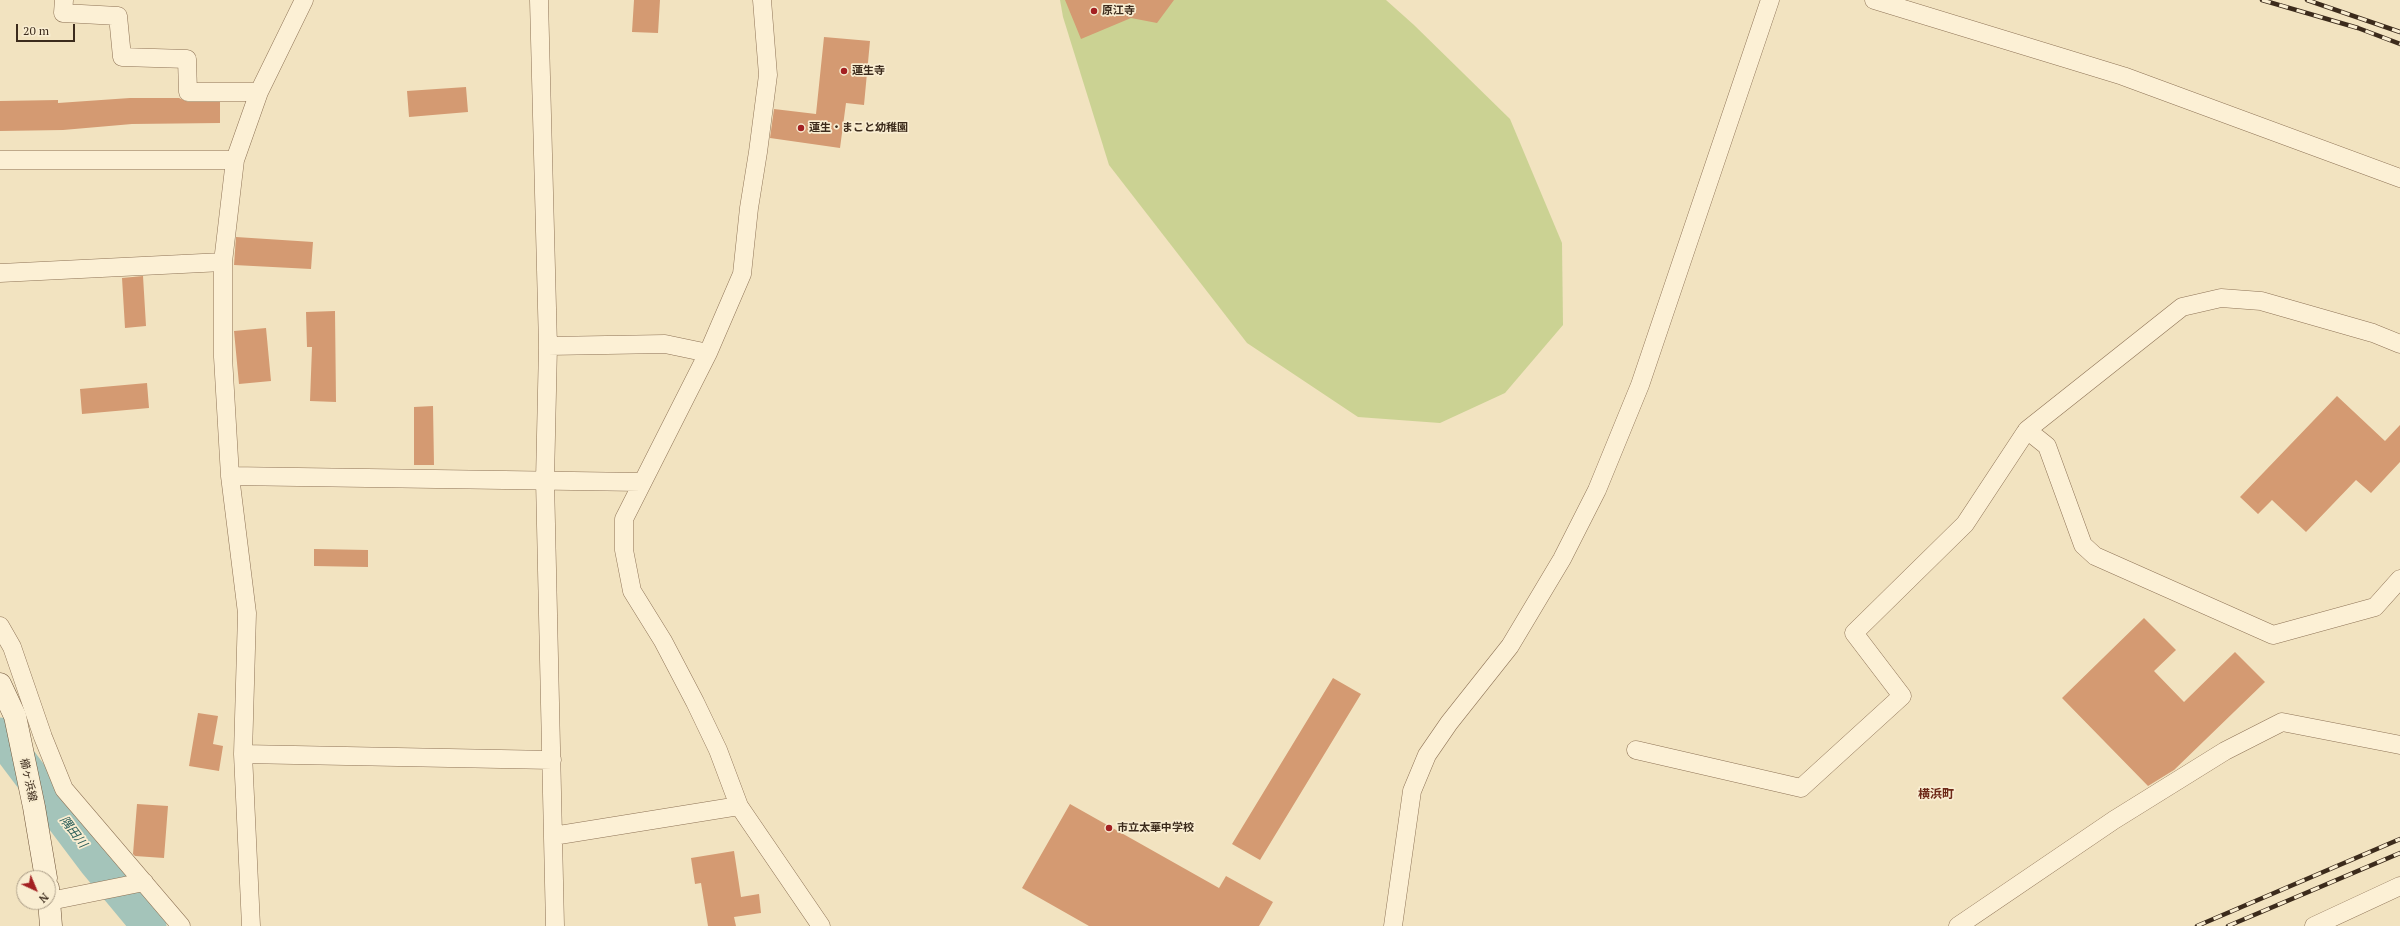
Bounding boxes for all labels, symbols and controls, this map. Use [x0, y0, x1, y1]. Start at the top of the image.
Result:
place label: 原江寺 [1102, 4, 1135, 18]
marker: 原江寺 [1089, 6, 1099, 16]
scale bar [18, 16, 77, 42]
text: 20 m [23, 23, 49, 38]
place label: 蓮生寺 [852, 64, 885, 78]
marker: 蓮生寺 [839, 66, 849, 76]
place label: 蓮生・まこと幼稚園 [809, 121, 908, 135]
marker: 蓮生・まこと幼稚園 [796, 123, 806, 133]
street label: 櫛ヶ浜線 [17, 757, 39, 803]
district label: 横浜町 [1918, 788, 1954, 802]
water label: 隅田川 [56, 813, 90, 851]
place label: 市立太華中学校 [1117, 821, 1194, 835]
marker: 市立太華中学校 [1104, 823, 1114, 833]
north arrow [16, 870, 56, 910]
text: N [36, 890, 52, 906]

